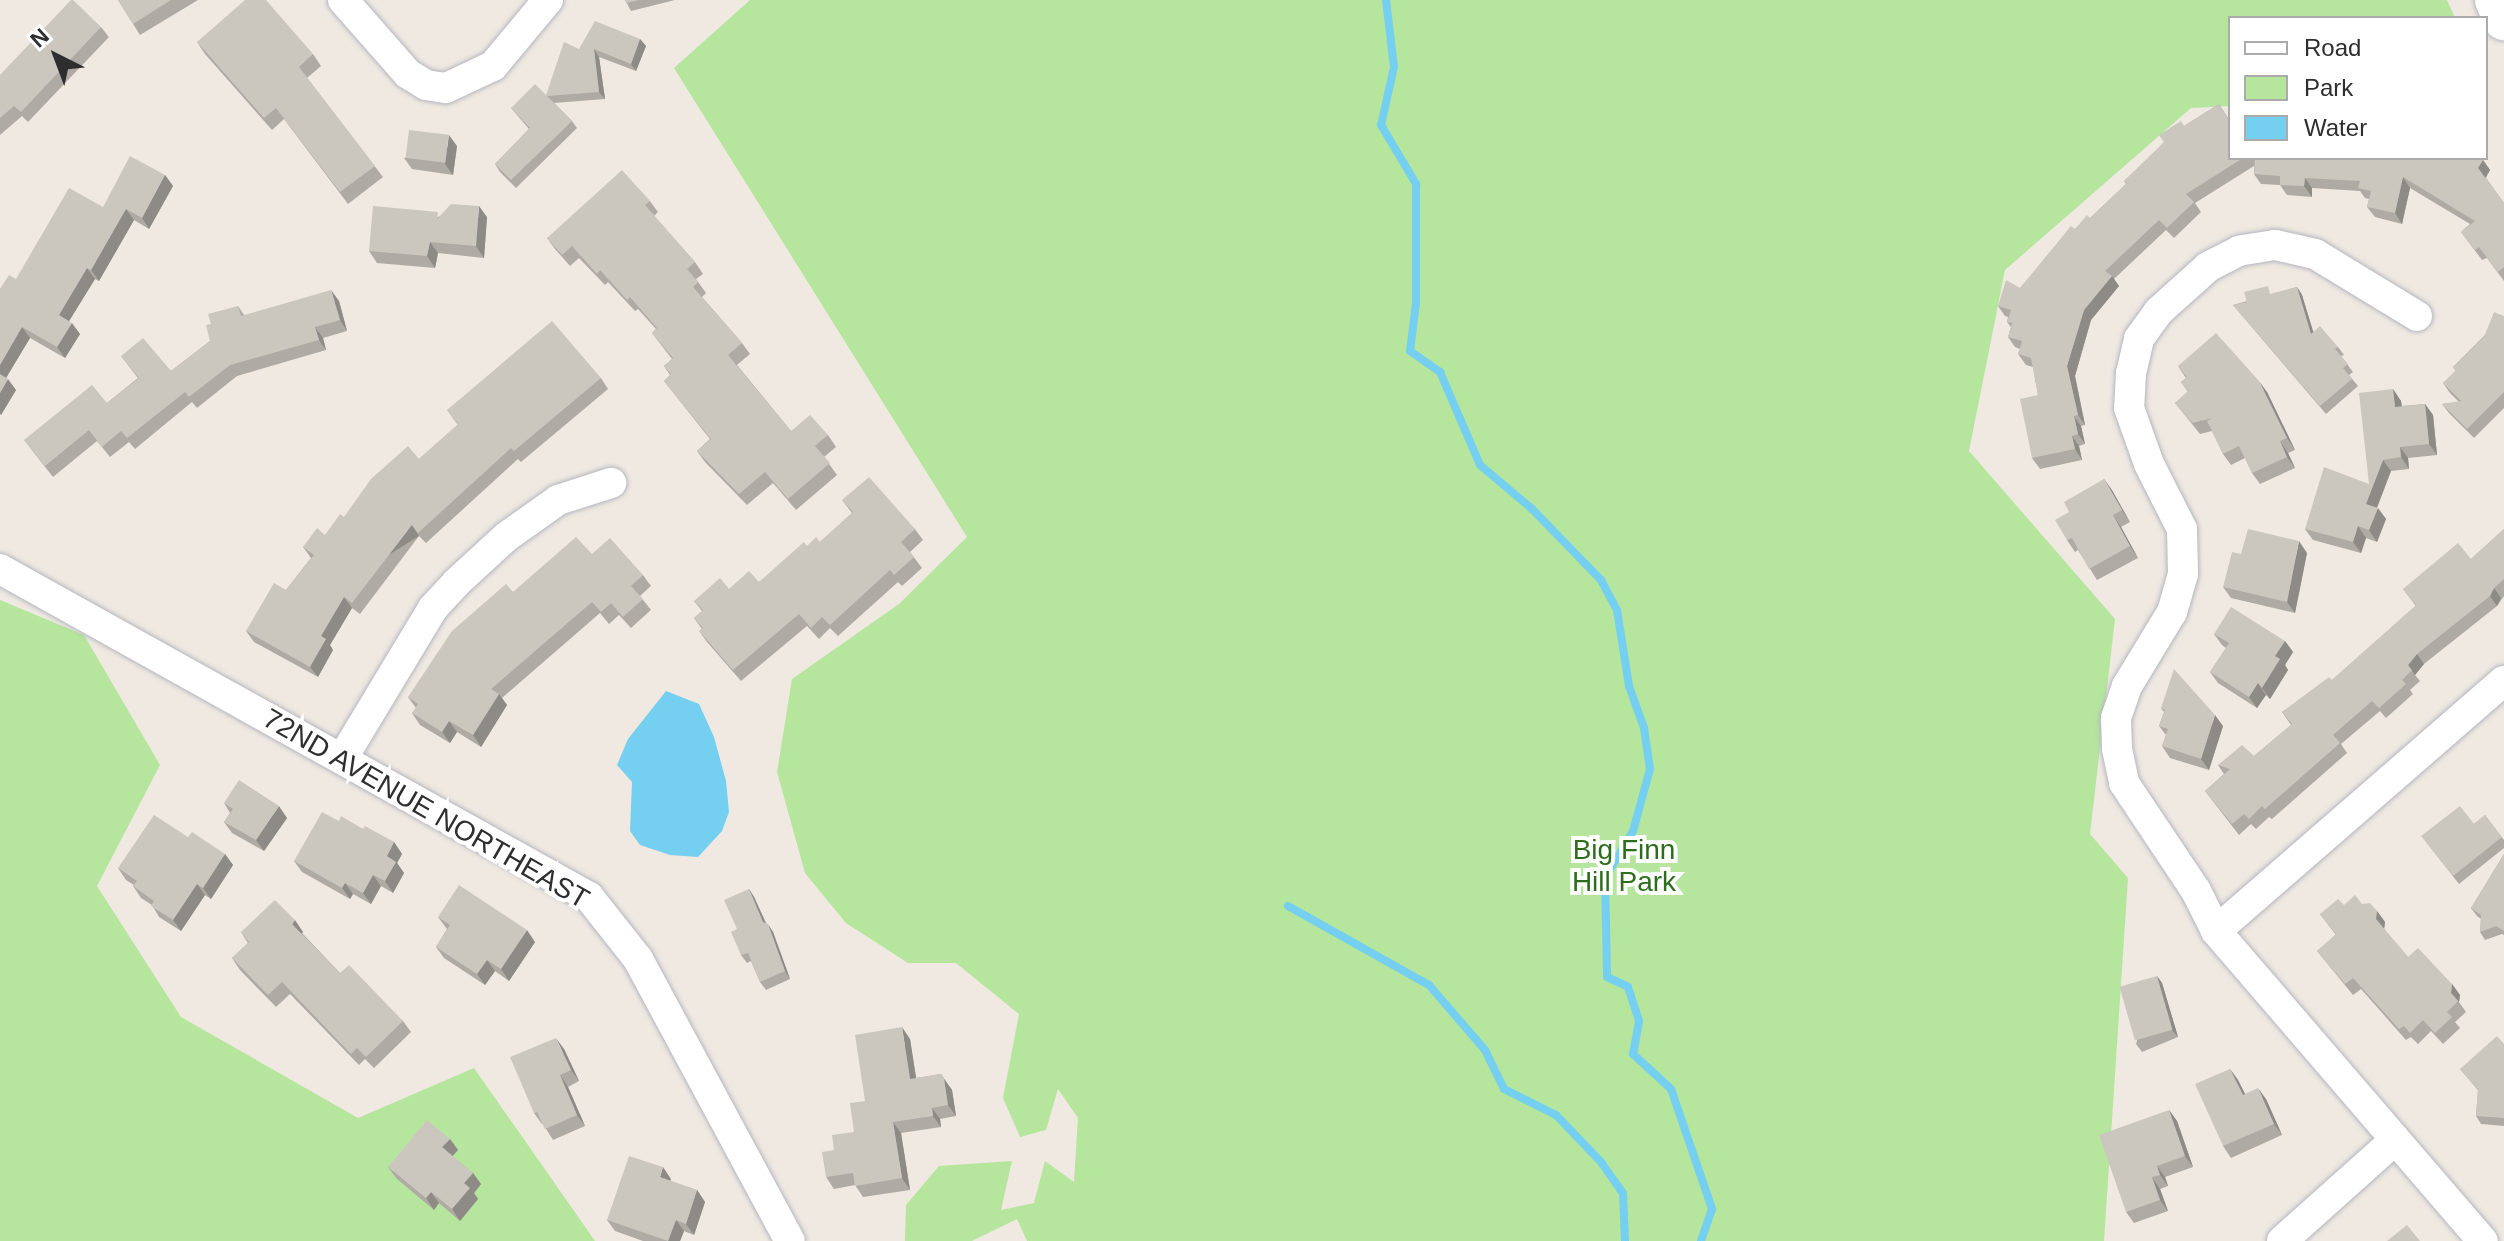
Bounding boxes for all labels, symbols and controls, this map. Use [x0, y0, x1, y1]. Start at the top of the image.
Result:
north arrow [16, 16, 96, 96]
legend [2228, 16, 2488, 160]
text: N [25, 23, 54, 52]
text: Road [2304, 34, 2361, 61]
text: Park [2304, 74, 2353, 101]
text: Water [2304, 114, 2367, 141]
street label: 72ND AVENUE NORTHEAST [256, 701, 596, 917]
park label: Big Finn Hill Park [1572, 833, 1676, 899]

